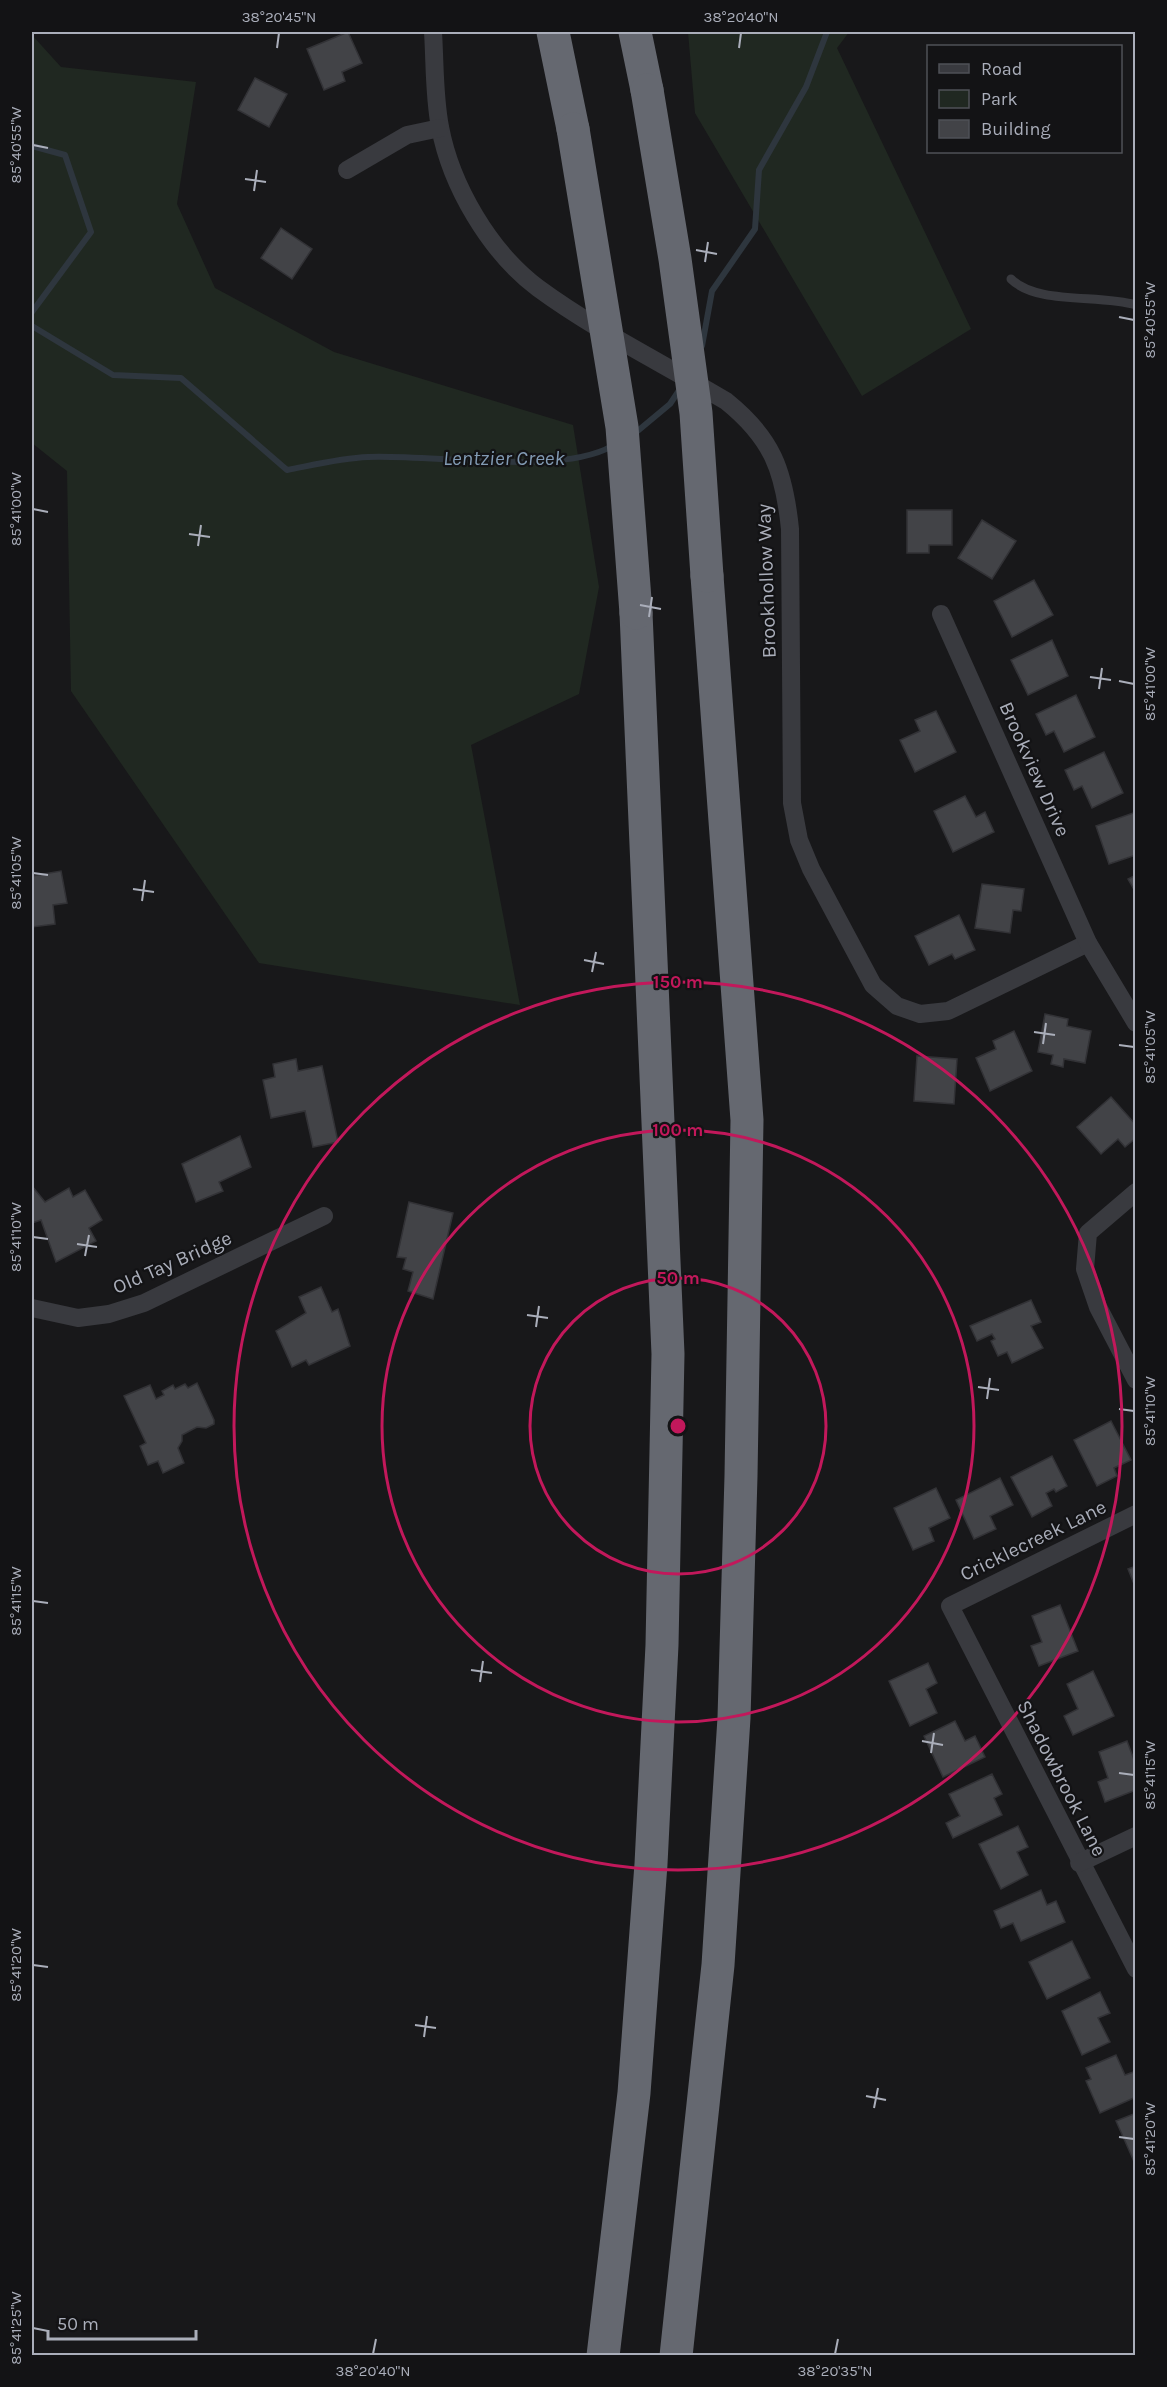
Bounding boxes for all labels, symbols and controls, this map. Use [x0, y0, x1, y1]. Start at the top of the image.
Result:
text: 38°20'45"N [242, 8, 316, 26]
text: 38°20'40"N [704, 8, 778, 26]
legend [927, 45, 1122, 153]
text: Road [981, 58, 1022, 80]
text: Park [981, 88, 1018, 110]
text: 85°40'55"W [7, 106, 25, 184]
text: Building [981, 118, 1051, 140]
text: 85°40'55"W [1141, 281, 1159, 359]
water label: Lentzier Creek [443, 446, 565, 470]
text: 85°41'00"W [7, 471, 25, 546]
street label: Brookhollow Way [752, 503, 781, 659]
text: 85°41'00"W [1141, 646, 1159, 721]
street label: Brookview Drive [995, 698, 1075, 840]
text: 85°41'05"W [7, 836, 25, 910]
text: 150 m [653, 971, 703, 993]
text: 85°41'05"W [1141, 1010, 1159, 1084]
text: 100 m [653, 1119, 703, 1141]
text: 85°41'10"W [7, 1201, 25, 1272]
street label: Old Tay Bridge [109, 1226, 235, 1299]
text: 50 m [656, 1267, 700, 1289]
text: 85°41'10"W [1141, 1375, 1159, 1446]
centre of rings [668, 1416, 688, 1436]
street label: Cricklecreek Lane [956, 1495, 1110, 1586]
text: 85°41'15"W [7, 1566, 25, 1636]
street label: Shadowbrook Lane [1012, 1696, 1111, 1860]
text: 85°41'15"W [1141, 1740, 1159, 1810]
text: 85°41'20"W [7, 1928, 25, 2002]
text: 85°41'20"W [1141, 2102, 1159, 2176]
text: 85°41'25"W [7, 2291, 25, 2365]
scale bar [48, 2303, 196, 2341]
text: 50 m [57, 2313, 99, 2335]
text: 38°20'40"N [336, 2362, 410, 2380]
text: 38°20'35"N [798, 2362, 872, 2380]

